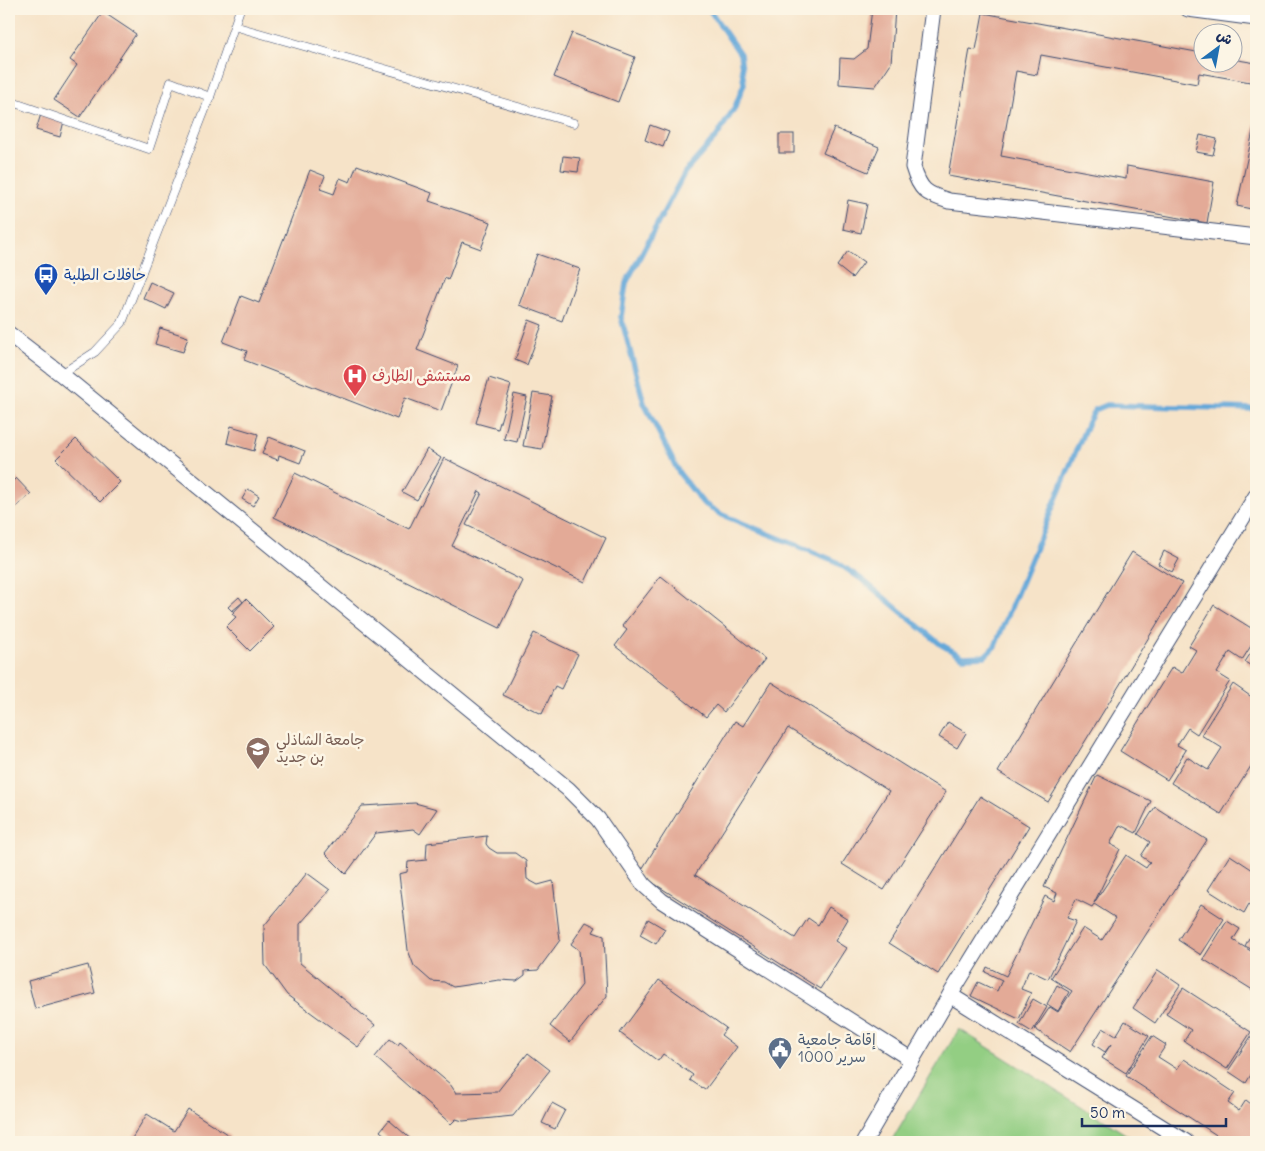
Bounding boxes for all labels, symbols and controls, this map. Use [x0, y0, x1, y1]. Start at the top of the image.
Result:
north arrow [1192, 22, 1242, 72]
text: ش [1214, 25, 1236, 49]
bus stop icon: حافلات الطلبة [33, 262, 59, 296]
place label: حافلات الطلبة [64, 265, 146, 284]
hospital icon: مستشفى الطارف [342, 363, 368, 397]
place label: مستشفى الطارف [372, 366, 471, 386]
place label: جامعة الشاذلي بن جديد [276, 730, 365, 766]
school or university icon: جامعة الشاذلي بن جديد [245, 736, 271, 770]
place label: إقامة جامعية 1000 سرير [798, 1030, 876, 1066]
public building icon: إقامة جامعية 1000 سرير [767, 1036, 793, 1070]
scale bar [1082, 1096, 1226, 1128]
text: 50 m [1090, 1103, 1125, 1122]

